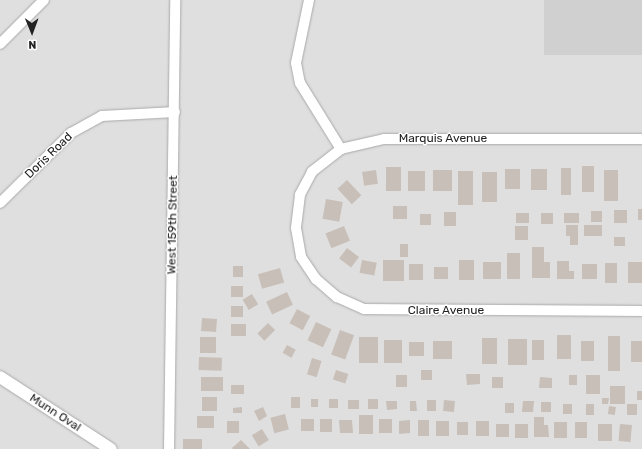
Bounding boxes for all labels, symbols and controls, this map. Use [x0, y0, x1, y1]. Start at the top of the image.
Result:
north arrow [12, 12, 52, 52]
text: N [28, 38, 36, 51]
street label: Doris Road [22, 130, 76, 182]
street label: Marquis Avenue [399, 132, 487, 146]
street label: West 159th Street [165, 175, 181, 275]
street label: Claire Avenue [408, 304, 484, 318]
street label: Munn Oval [27, 391, 83, 435]

